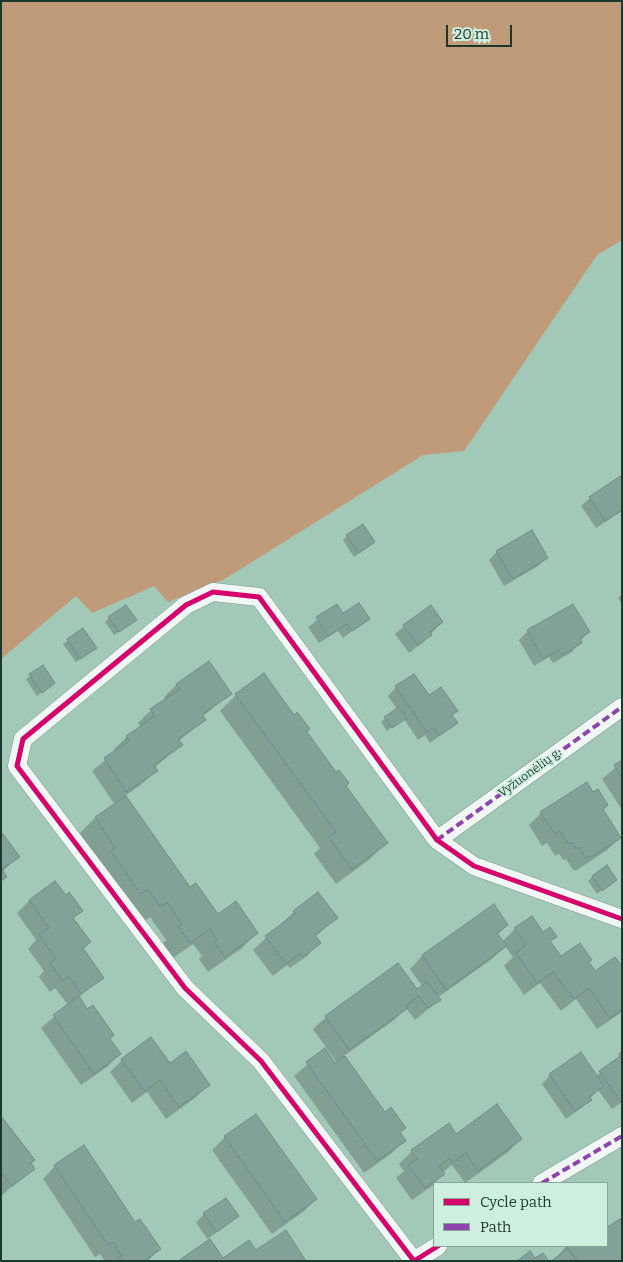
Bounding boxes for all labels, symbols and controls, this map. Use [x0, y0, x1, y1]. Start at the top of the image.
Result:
scale bar [448, 15, 514, 47]
text: 20 m [454, 25, 489, 43]
street label: Vyžuonėlių g. [496, 745, 564, 801]
legend [433, 1182, 608, 1247]
text: Cycle path [480, 1193, 552, 1211]
text: Path [480, 1218, 511, 1236]

